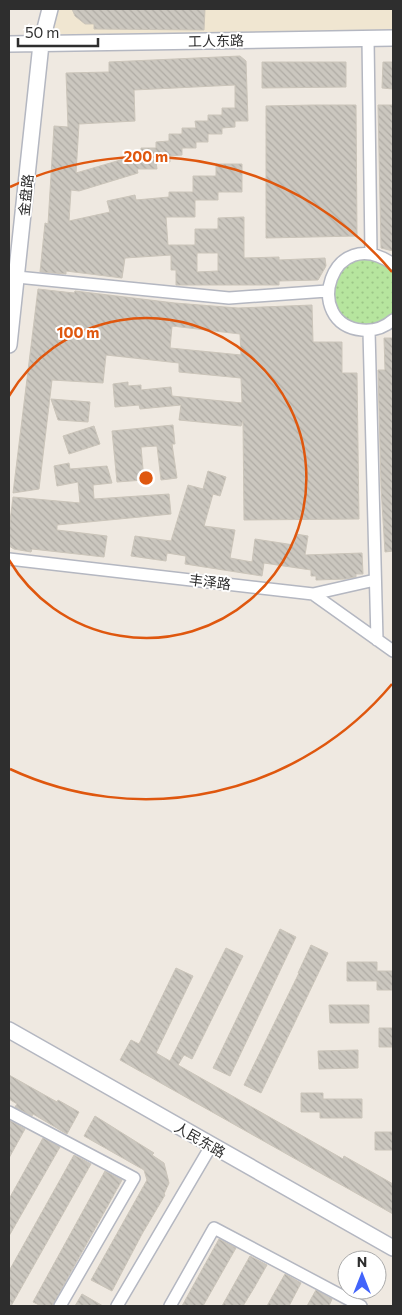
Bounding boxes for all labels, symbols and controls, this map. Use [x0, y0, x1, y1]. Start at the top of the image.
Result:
scale bar [18, 15, 98, 47]
text: 50 m [25, 23, 59, 41]
street label: 工人东路 [188, 32, 244, 49]
text: 200 m [124, 147, 168, 165]
street label: 金盘路 [15, 173, 36, 217]
text: 100 m [57, 323, 99, 341]
centre of rings [137, 469, 155, 487]
street label: 丰泽路 [188, 571, 232, 592]
street label: 人民东路 [172, 1118, 229, 1161]
north arrow [337, 1250, 387, 1300]
text: N [357, 1253, 367, 1270]

